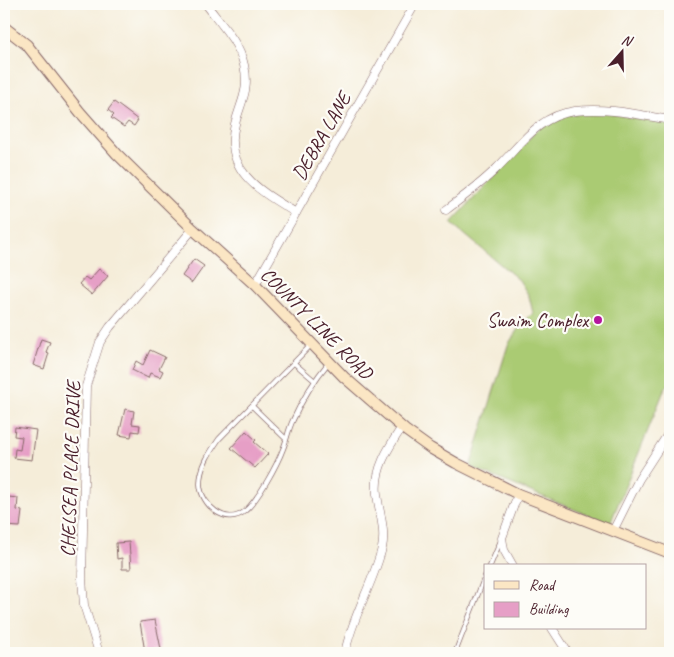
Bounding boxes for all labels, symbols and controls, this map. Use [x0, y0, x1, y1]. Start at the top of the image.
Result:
north arrow [596, 28, 646, 78]
text: N [619, 31, 635, 51]
street label: DEBRA LANE [286, 86, 358, 184]
street label: COUNTY LINE ROAD [255, 262, 379, 386]
place label: Swaim Complex [487, 308, 590, 333]
marker: Swaim Complex [592, 314, 604, 326]
street label: CHELSEA PLACE DRIVE [55, 378, 86, 557]
legend [484, 564, 646, 630]
text: Road [529, 576, 556, 595]
text: Building [529, 600, 569, 619]

